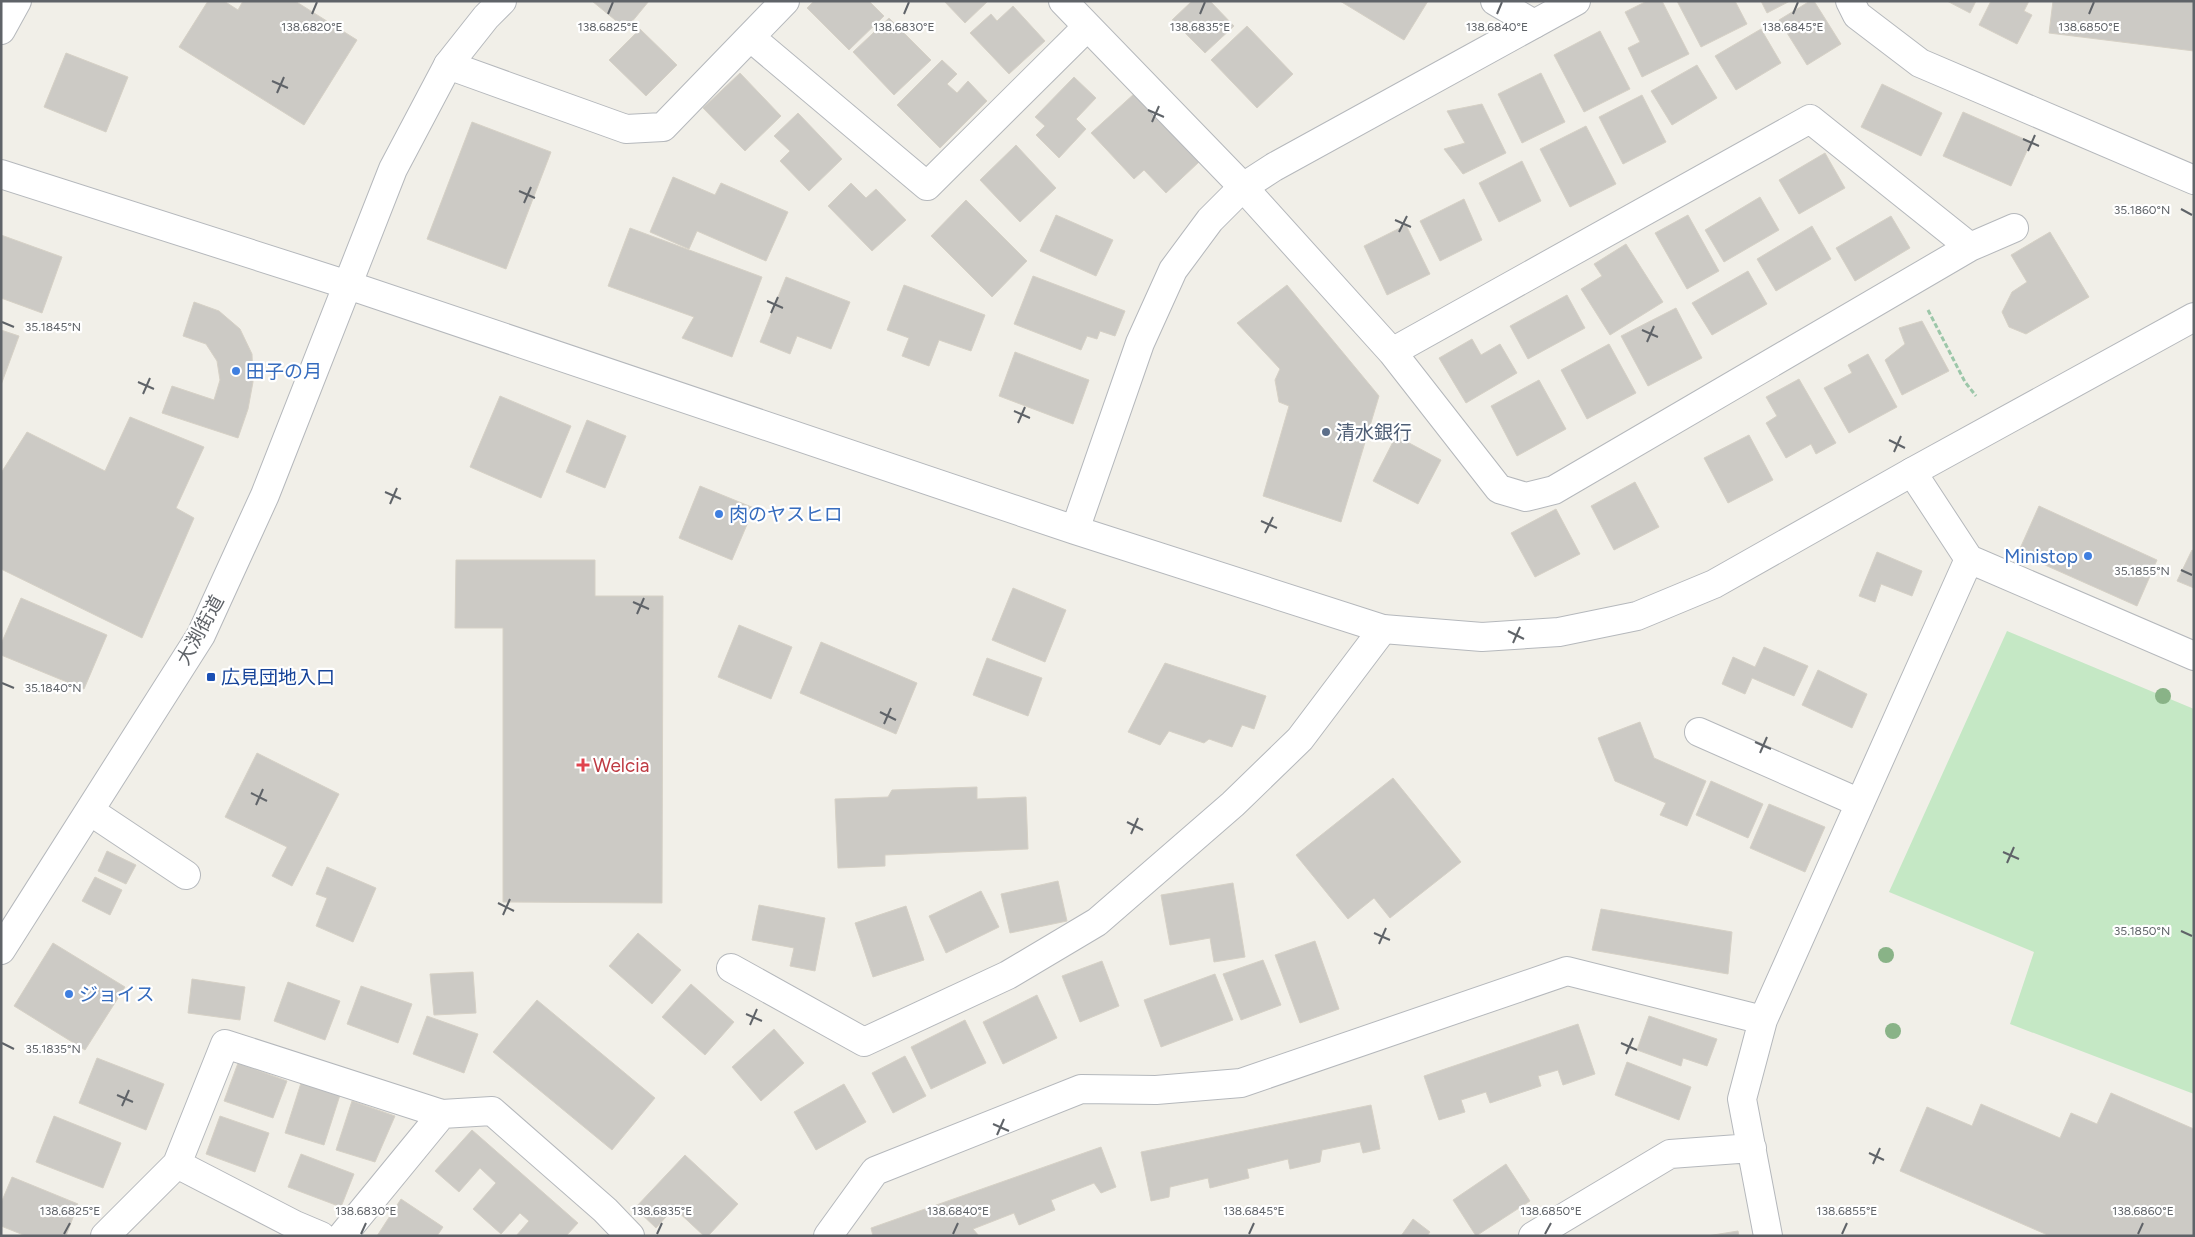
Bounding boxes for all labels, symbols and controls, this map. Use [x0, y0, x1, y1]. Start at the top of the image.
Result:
text: 138.6820°E [281, 20, 343, 34]
text: 138.6825°E [578, 20, 638, 34]
text: 138.6830°E [873, 20, 935, 34]
text: 138.6835°E [1170, 20, 1230, 34]
text: 138.6840°E [1466, 20, 1528, 34]
text: 138.6845°E [1762, 20, 1824, 34]
text: 138.6850°E [2058, 20, 2120, 34]
text: 35.1860°N [2114, 203, 2170, 217]
text: 35.1845°N [25, 320, 81, 334]
place label: 田子の月 [246, 360, 322, 383]
marker: 田子の月 [230, 365, 242, 377]
place label: 清水銀行 [1336, 421, 1412, 444]
marker: 清水銀行 [1320, 426, 1332, 438]
place label: 肉のヤスヒロ [729, 503, 843, 526]
marker: 肉のヤスヒロ [713, 508, 725, 520]
place label: Ministop [2004, 545, 2078, 568]
marker: Ministop [2082, 550, 2094, 562]
text: 35.1855°N [2114, 564, 2170, 578]
street label: 大渕街道 [172, 591, 228, 669]
place label: 広見団地入口 [221, 666, 335, 689]
marker: 広見団地入口 [205, 671, 217, 683]
text: 35.1840°N [24, 681, 82, 695]
place label: Welcia [593, 754, 649, 777]
marker: Welcia [577, 759, 589, 771]
text: 35.1850°N [2114, 924, 2170, 938]
place label: ジョイス [79, 983, 154, 1006]
marker: ジョイス [63, 988, 75, 1000]
text: 35.1835°N [25, 1042, 81, 1056]
text: 138.6825°E [40, 1204, 100, 1218]
text: 138.6830°E [335, 1204, 397, 1218]
text: 138.6835°E [632, 1204, 692, 1218]
text: 138.6840°E [927, 1204, 989, 1218]
text: 138.6845°E [1223, 1204, 1285, 1218]
text: 138.6850°E [1520, 1204, 1582, 1218]
text: 138.6855°E [1817, 1204, 1877, 1218]
text: 138.6860°E [2112, 1204, 2174, 1218]

